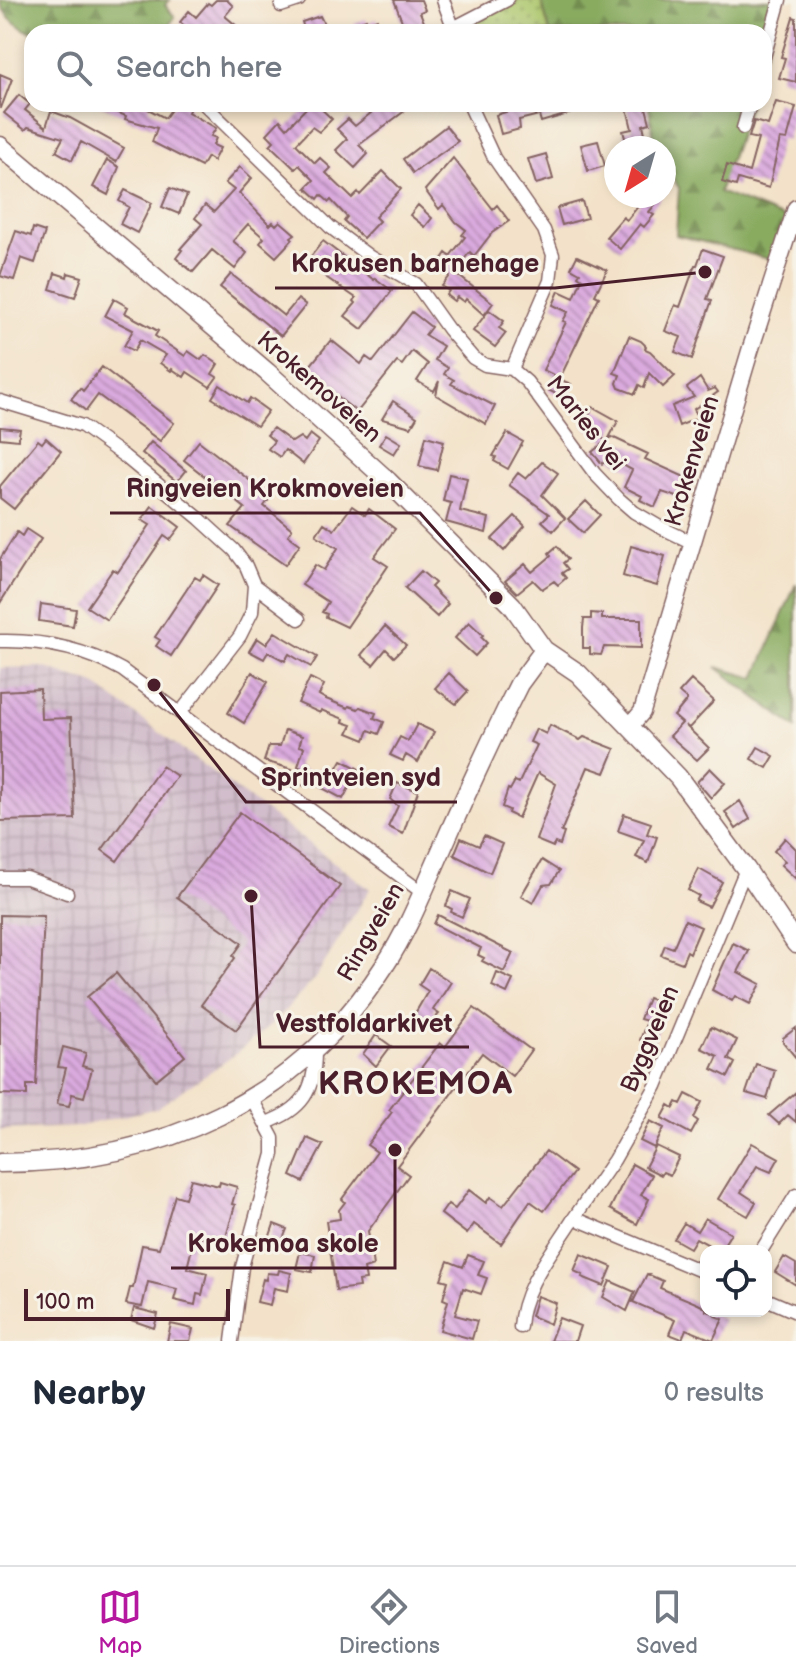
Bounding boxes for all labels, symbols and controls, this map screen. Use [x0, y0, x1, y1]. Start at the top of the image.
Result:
search box [24, 24, 772, 112]
icon: search [52, 46, 96, 90]
text: Search here [116, 50, 282, 86]
north arrow [604, 136, 676, 208]
callout: Krokusen barnehage [275, 238, 555, 288]
text: Krokusen barnehage [291, 249, 539, 280]
street label: Krokemoveien [251, 325, 387, 449]
street label: Maries vei [540, 370, 632, 476]
street label: Krokenveien [658, 392, 726, 530]
callout: Ringveien Krokmoveien [110, 463, 420, 513]
text: Ringveien Krokmoveien [126, 474, 404, 505]
callout: Sprintveien syd [246, 752, 457, 802]
text: Sprintveien syd [261, 763, 441, 794]
street label: Ringveien [331, 878, 411, 986]
street label: Byggveien [615, 981, 685, 1097]
callout: Vestfoldarkivet [260, 997, 469, 1047]
text: Vestfoldarkivet [276, 1009, 453, 1040]
district label: KROKEMOA [318, 1065, 514, 1104]
callout: Krokemoa skole [171, 1218, 395, 1268]
text: Krokemoa skole [187, 1229, 379, 1260]
map controls [700, 1245, 772, 1317]
button: locate [700, 1245, 772, 1317]
scale bar [24, 1285, 230, 1321]
text: 100 m [36, 1289, 95, 1316]
text: Nearby [32, 1373, 146, 1414]
text: 0 results [664, 1378, 764, 1409]
tab: Map [98, 1585, 142, 1660]
tab: Directions [339, 1585, 440, 1660]
tab: Saved [636, 1585, 698, 1660]

